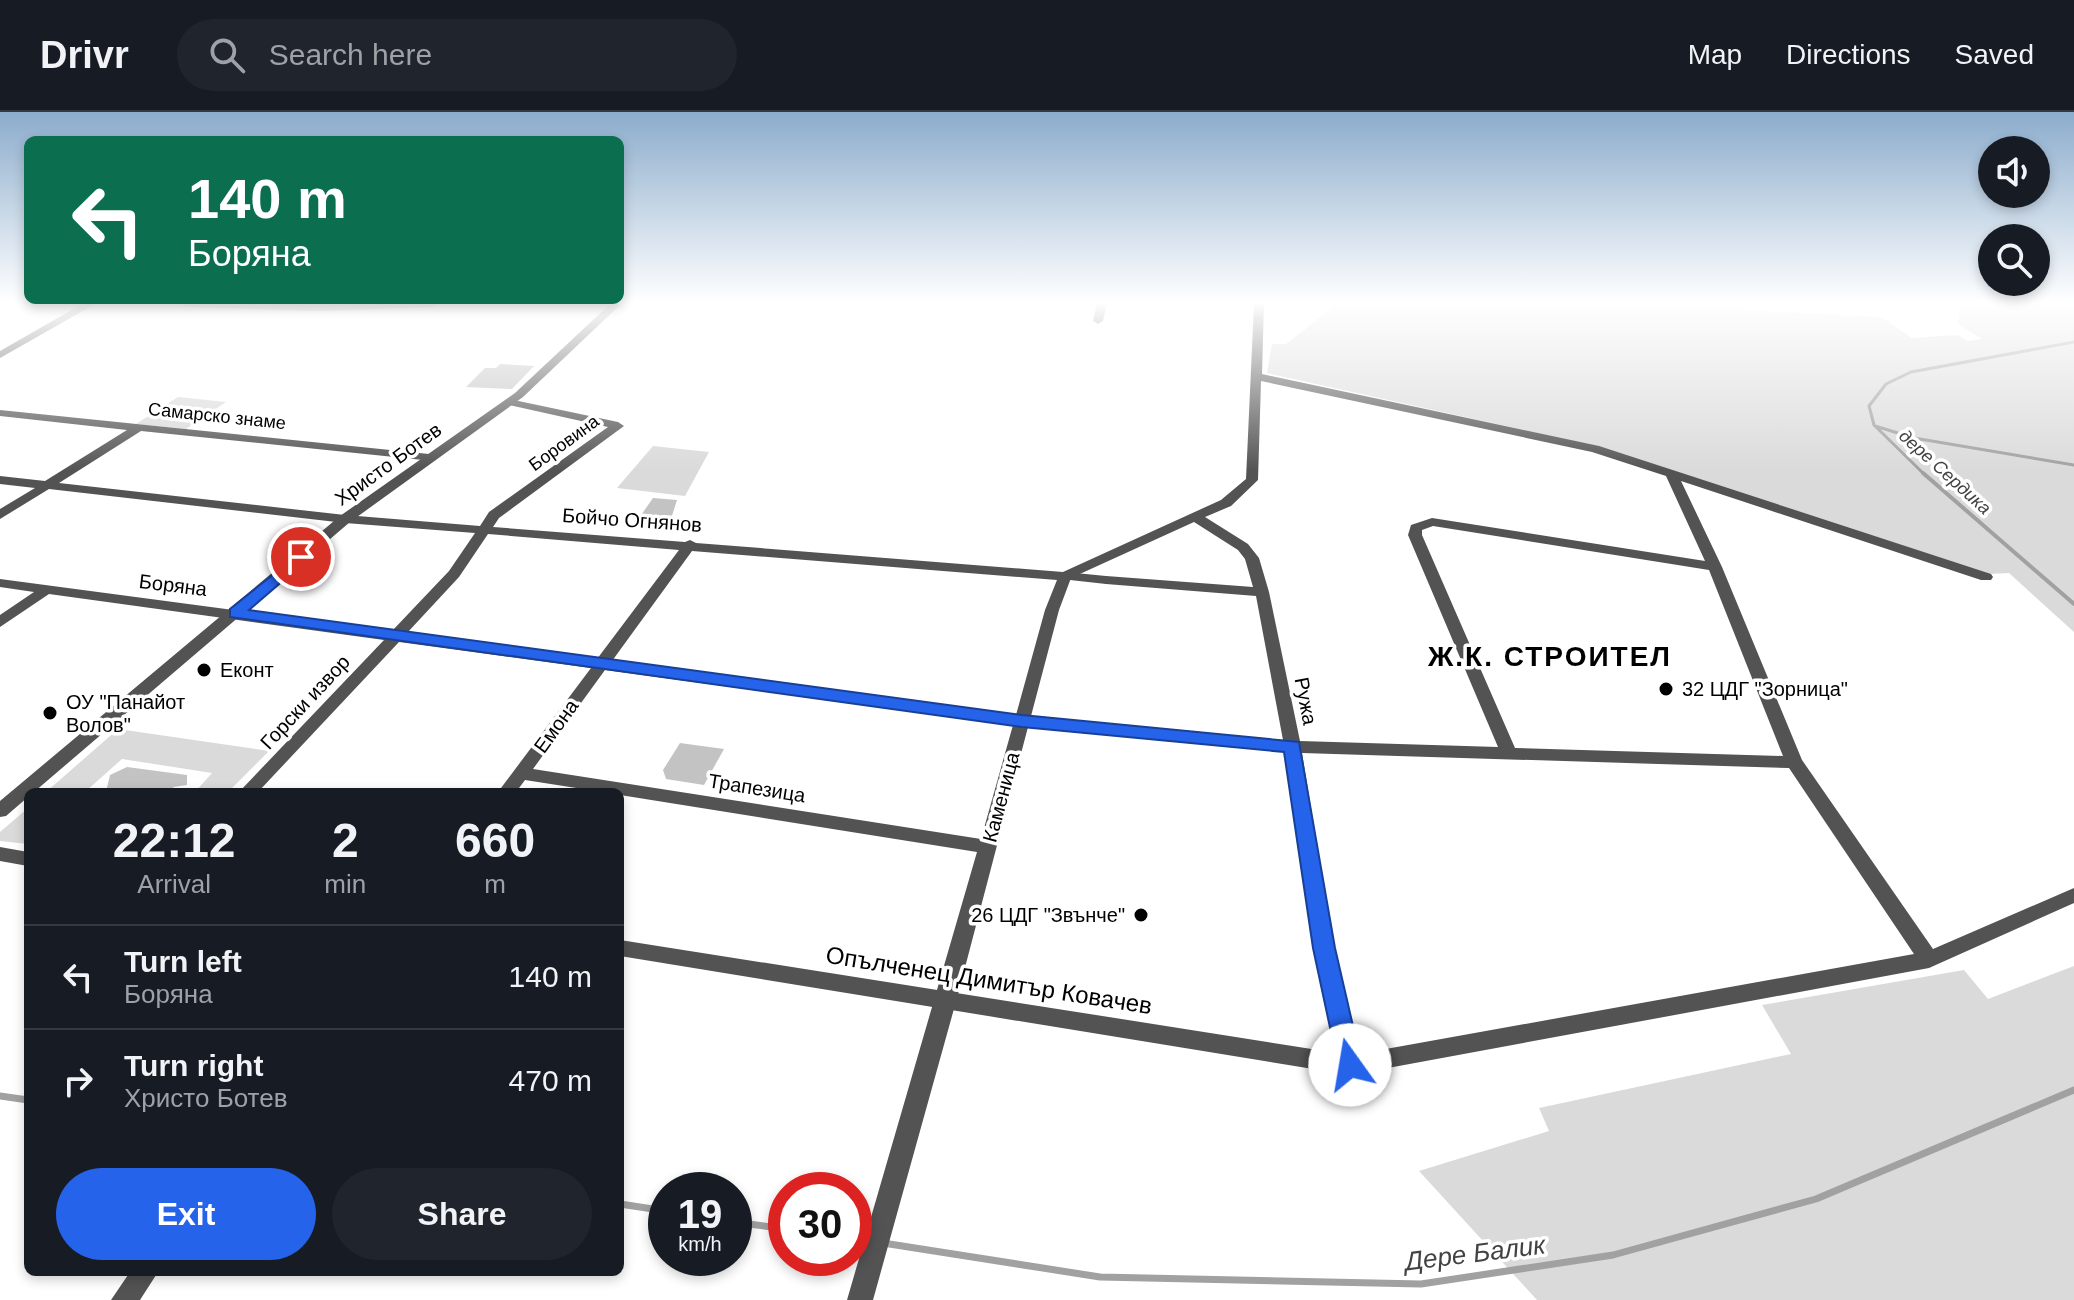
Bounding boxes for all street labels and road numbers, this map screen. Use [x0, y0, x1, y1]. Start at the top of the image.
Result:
street label: Самарско знаме [147, 399, 287, 433]
street label: Боровина [525, 410, 604, 475]
street label: Христо Ботев [331, 418, 445, 510]
street label: Бойчо Огнянов [561, 504, 703, 536]
street label: Боряна [138, 570, 209, 600]
street label: Горски извор [256, 651, 354, 753]
street label: Ружа [1291, 675, 1322, 728]
street label: Емона [529, 694, 583, 757]
street label: Каменица [978, 749, 1024, 844]
street label: Трапезица [707, 769, 808, 807]
street label: Опълченец Димитър Ковачев [824, 941, 1154, 1019]

